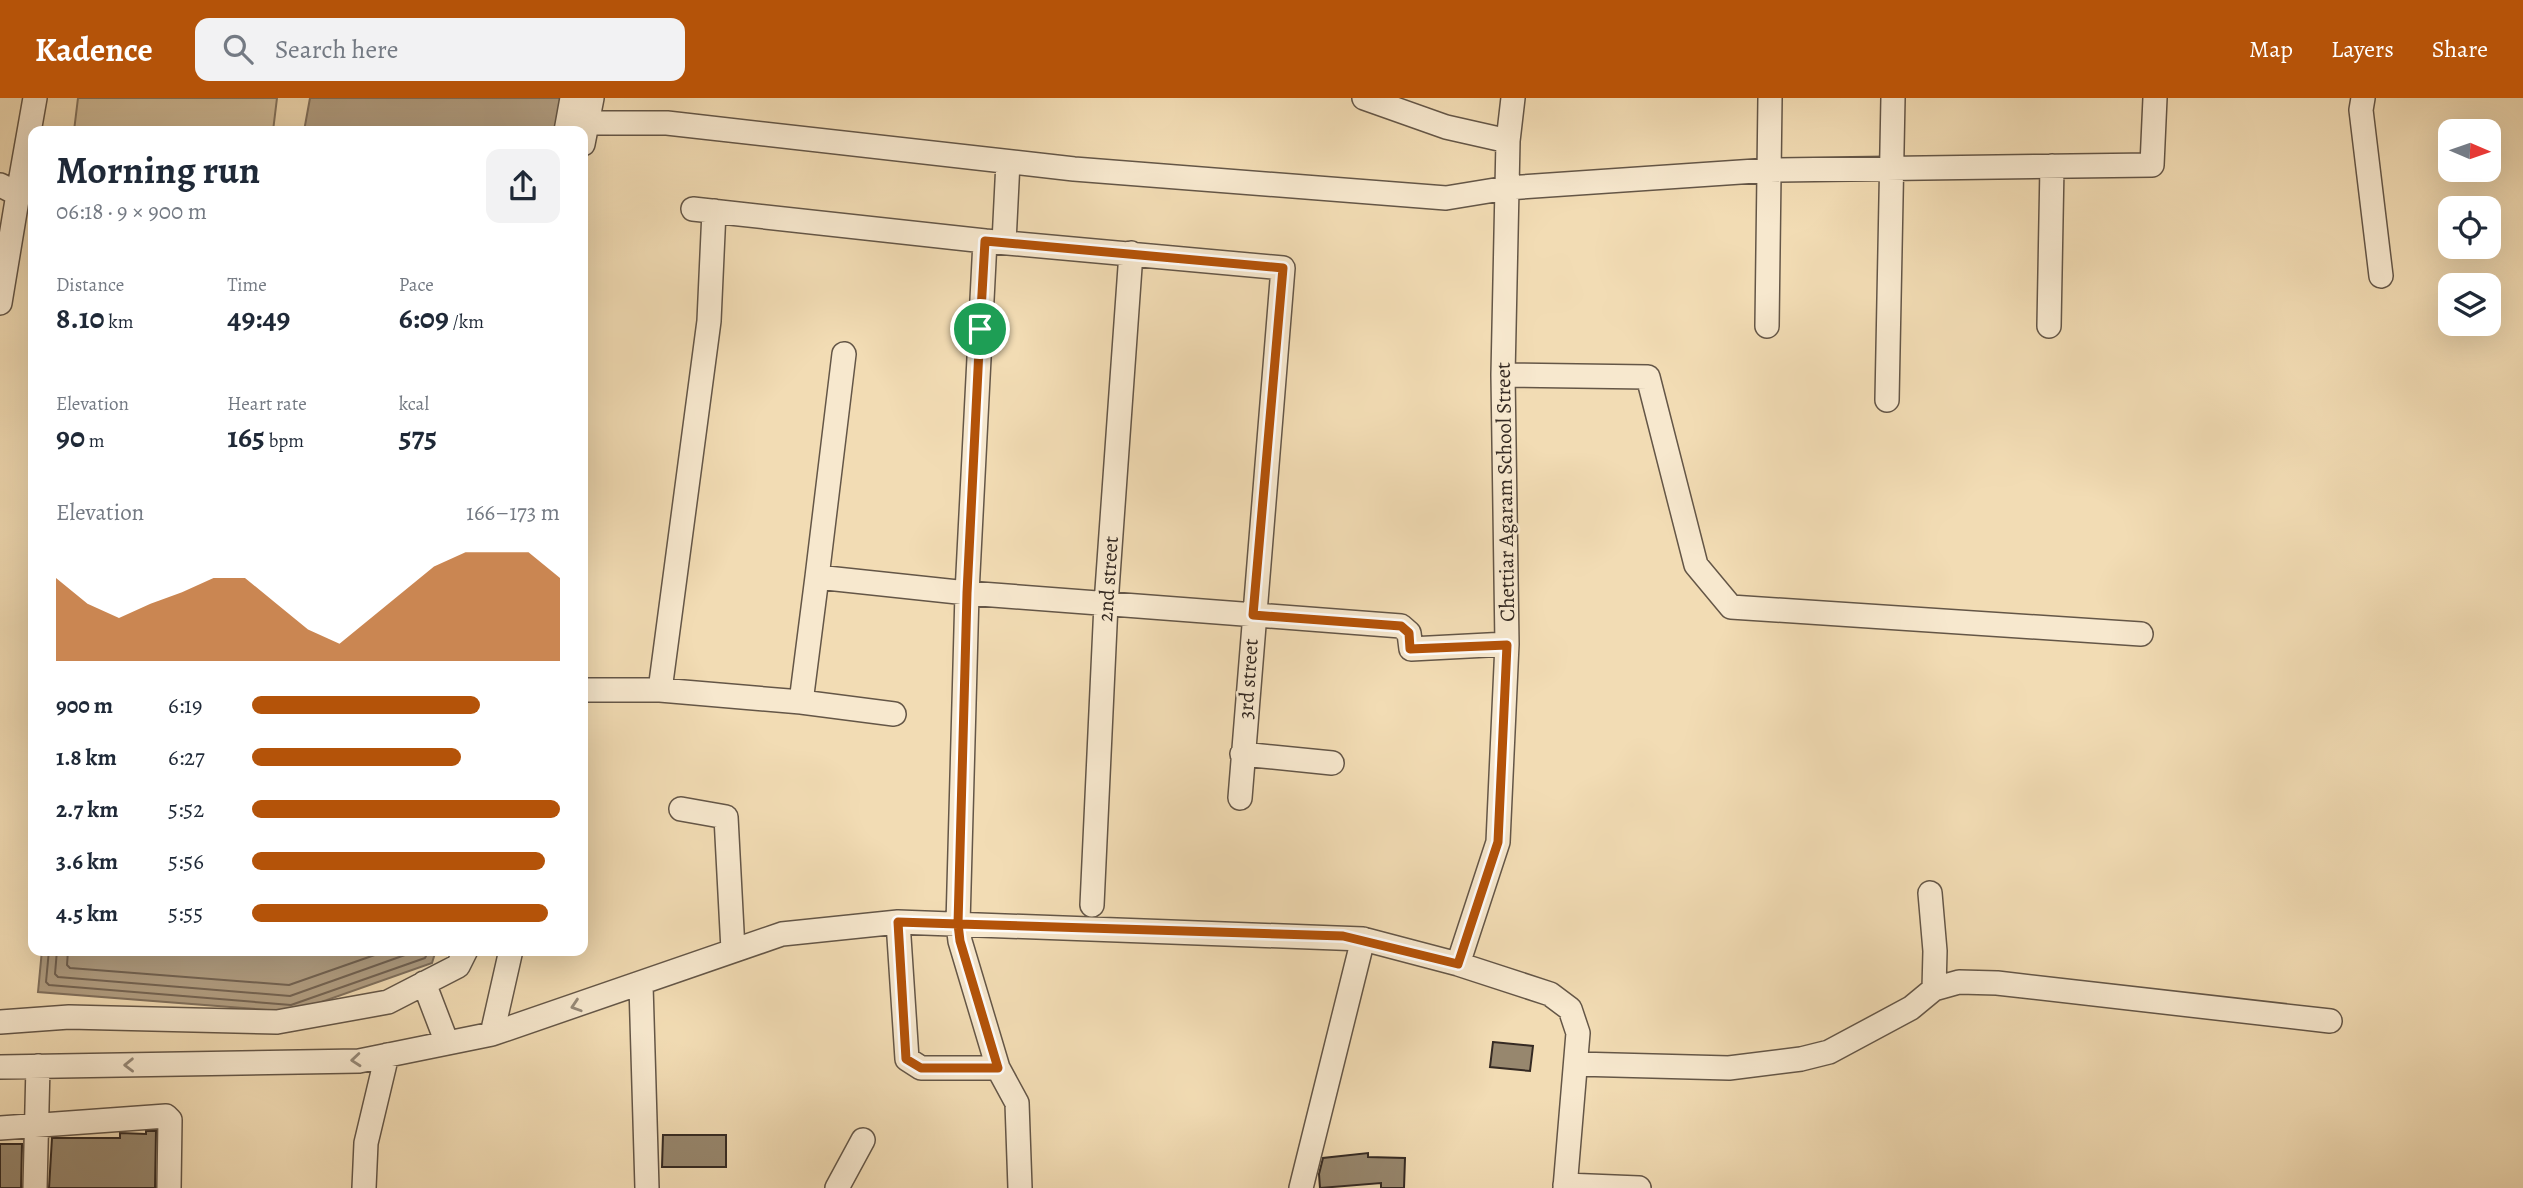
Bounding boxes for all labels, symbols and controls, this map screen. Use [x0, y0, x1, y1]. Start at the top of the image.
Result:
search box [195, 18, 685, 81]
text: Kadence [35, 27, 153, 72]
icon: search [219, 30, 257, 68]
text: Search here [275, 32, 398, 67]
text: Map [2249, 33, 2293, 65]
text: Layers [2331, 33, 2394, 65]
text: Share [2432, 33, 2488, 65]
north arrow [2438, 119, 2501, 182]
map controls [2438, 119, 2501, 336]
text: Morning run [56, 144, 260, 196]
button: share [486, 149, 560, 223]
text: 06:18 · 9 × 900 m [56, 196, 207, 227]
button: locate [2438, 196, 2501, 259]
text: Distance [56, 272, 124, 298]
text: Time [227, 272, 267, 298]
text: Pace [399, 272, 434, 298]
button: layers [2438, 273, 2501, 336]
text: 8.10 [56, 298, 104, 338]
text: 49:49 [227, 298, 290, 338]
text: 6:09 [399, 298, 449, 338]
pin [950, 299, 1010, 359]
text: km [104, 309, 134, 335]
text: /km [449, 309, 484, 335]
icon: arrive [961, 310, 999, 348]
street label: Chettiar Agaram School Street [1489, 362, 1521, 622]
text: Elevation [56, 391, 129, 417]
text: Heart rate [227, 391, 307, 417]
text: kcal [399, 391, 429, 417]
text: 90 [56, 417, 85, 457]
text: 165 [227, 417, 265, 457]
text: 575 [399, 417, 437, 457]
text: m [85, 428, 105, 454]
text: bpm [265, 428, 304, 454]
text: Elevation [56, 497, 144, 528]
text: 166–173 m [466, 497, 560, 528]
street label: 2nd street [1091, 535, 1125, 623]
street label: 3rd street [1231, 638, 1265, 720]
text: 900 m [56, 690, 113, 721]
text: 6:19 [168, 690, 202, 721]
text: 1.8 km [56, 742, 117, 773]
text: 6:27 [168, 742, 205, 773]
text: 2.7 km [56, 794, 118, 825]
text: 5:52 [168, 794, 204, 825]
text: 3.6 km [56, 846, 118, 877]
text: 5:56 [168, 846, 204, 877]
text: 4.5 km [56, 898, 118, 929]
text: 5:55 [168, 898, 203, 929]
one-way arrow [571, 998, 583, 1012]
one-way arrow [350, 1052, 361, 1067]
one-way arrow [123, 1057, 134, 1072]

